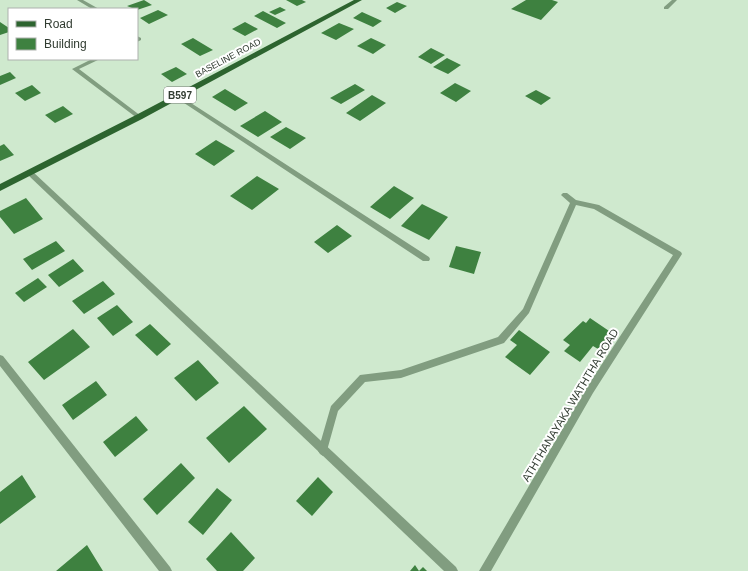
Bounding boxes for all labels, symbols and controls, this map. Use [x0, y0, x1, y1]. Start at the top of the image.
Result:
legend [8, 8, 138, 60]
text: Road [44, 17, 73, 31]
street label: BASELINE ROAD [194, 36, 263, 79]
text: Building [44, 37, 87, 51]
road number: B597 [164, 87, 196, 103]
street label: ATHTHANAYAKA WATHTHA ROAD [520, 326, 620, 484]

